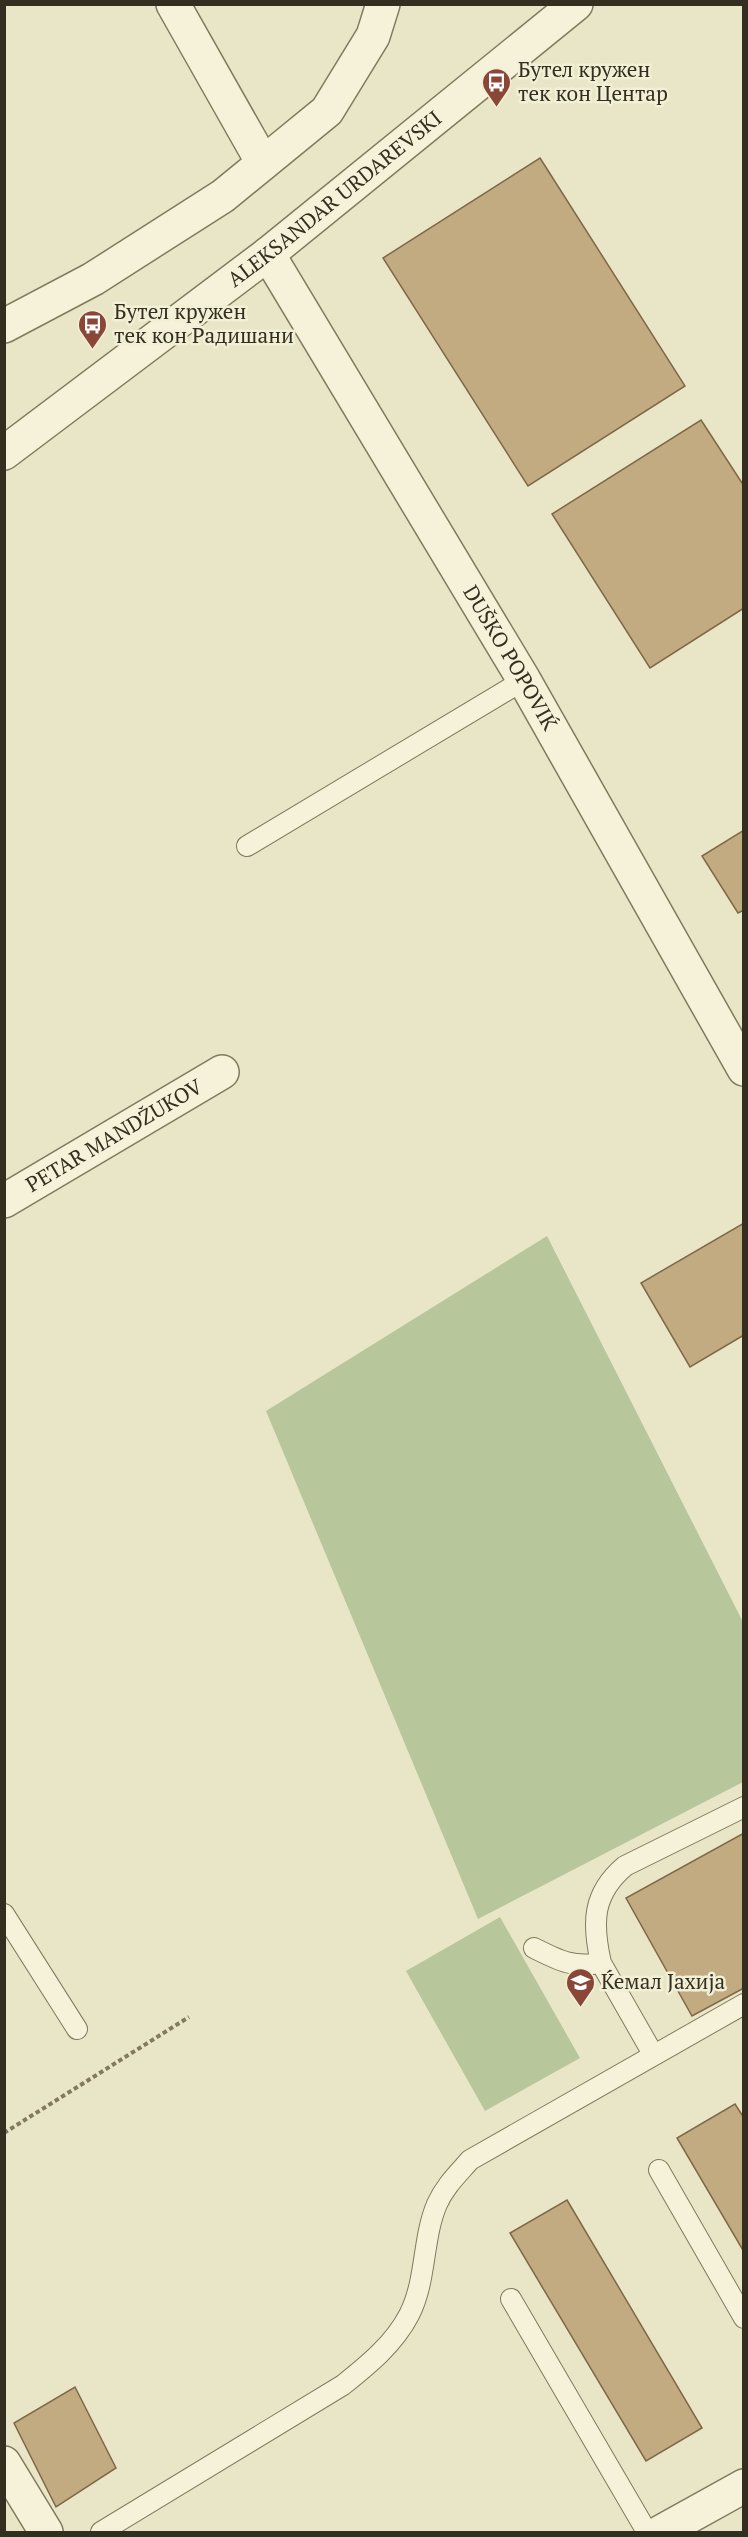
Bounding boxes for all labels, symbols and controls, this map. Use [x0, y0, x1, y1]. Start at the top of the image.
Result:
place label: Бутел кружен тек кон Центар [518, 55, 668, 107]
bus stop icon: Бутел кружен тек кон Центар [481, 66, 513, 108]
street label: ALEKSANDAR URDAREVSKI [221, 104, 447, 293]
place label: Бутел кружен тек кон Радишани [114, 297, 294, 349]
bus stop icon: Бутел кружен тек кон Радишани [77, 308, 109, 350]
street label: DUŠKO POPOVIḰ [457, 580, 565, 735]
street label: PETAR MANDŽUKOV [20, 1072, 207, 1198]
school or university icon: Ќемал Јахија [564, 1966, 596, 2008]
place label: Ќемал Јахија [601, 1967, 725, 1995]

